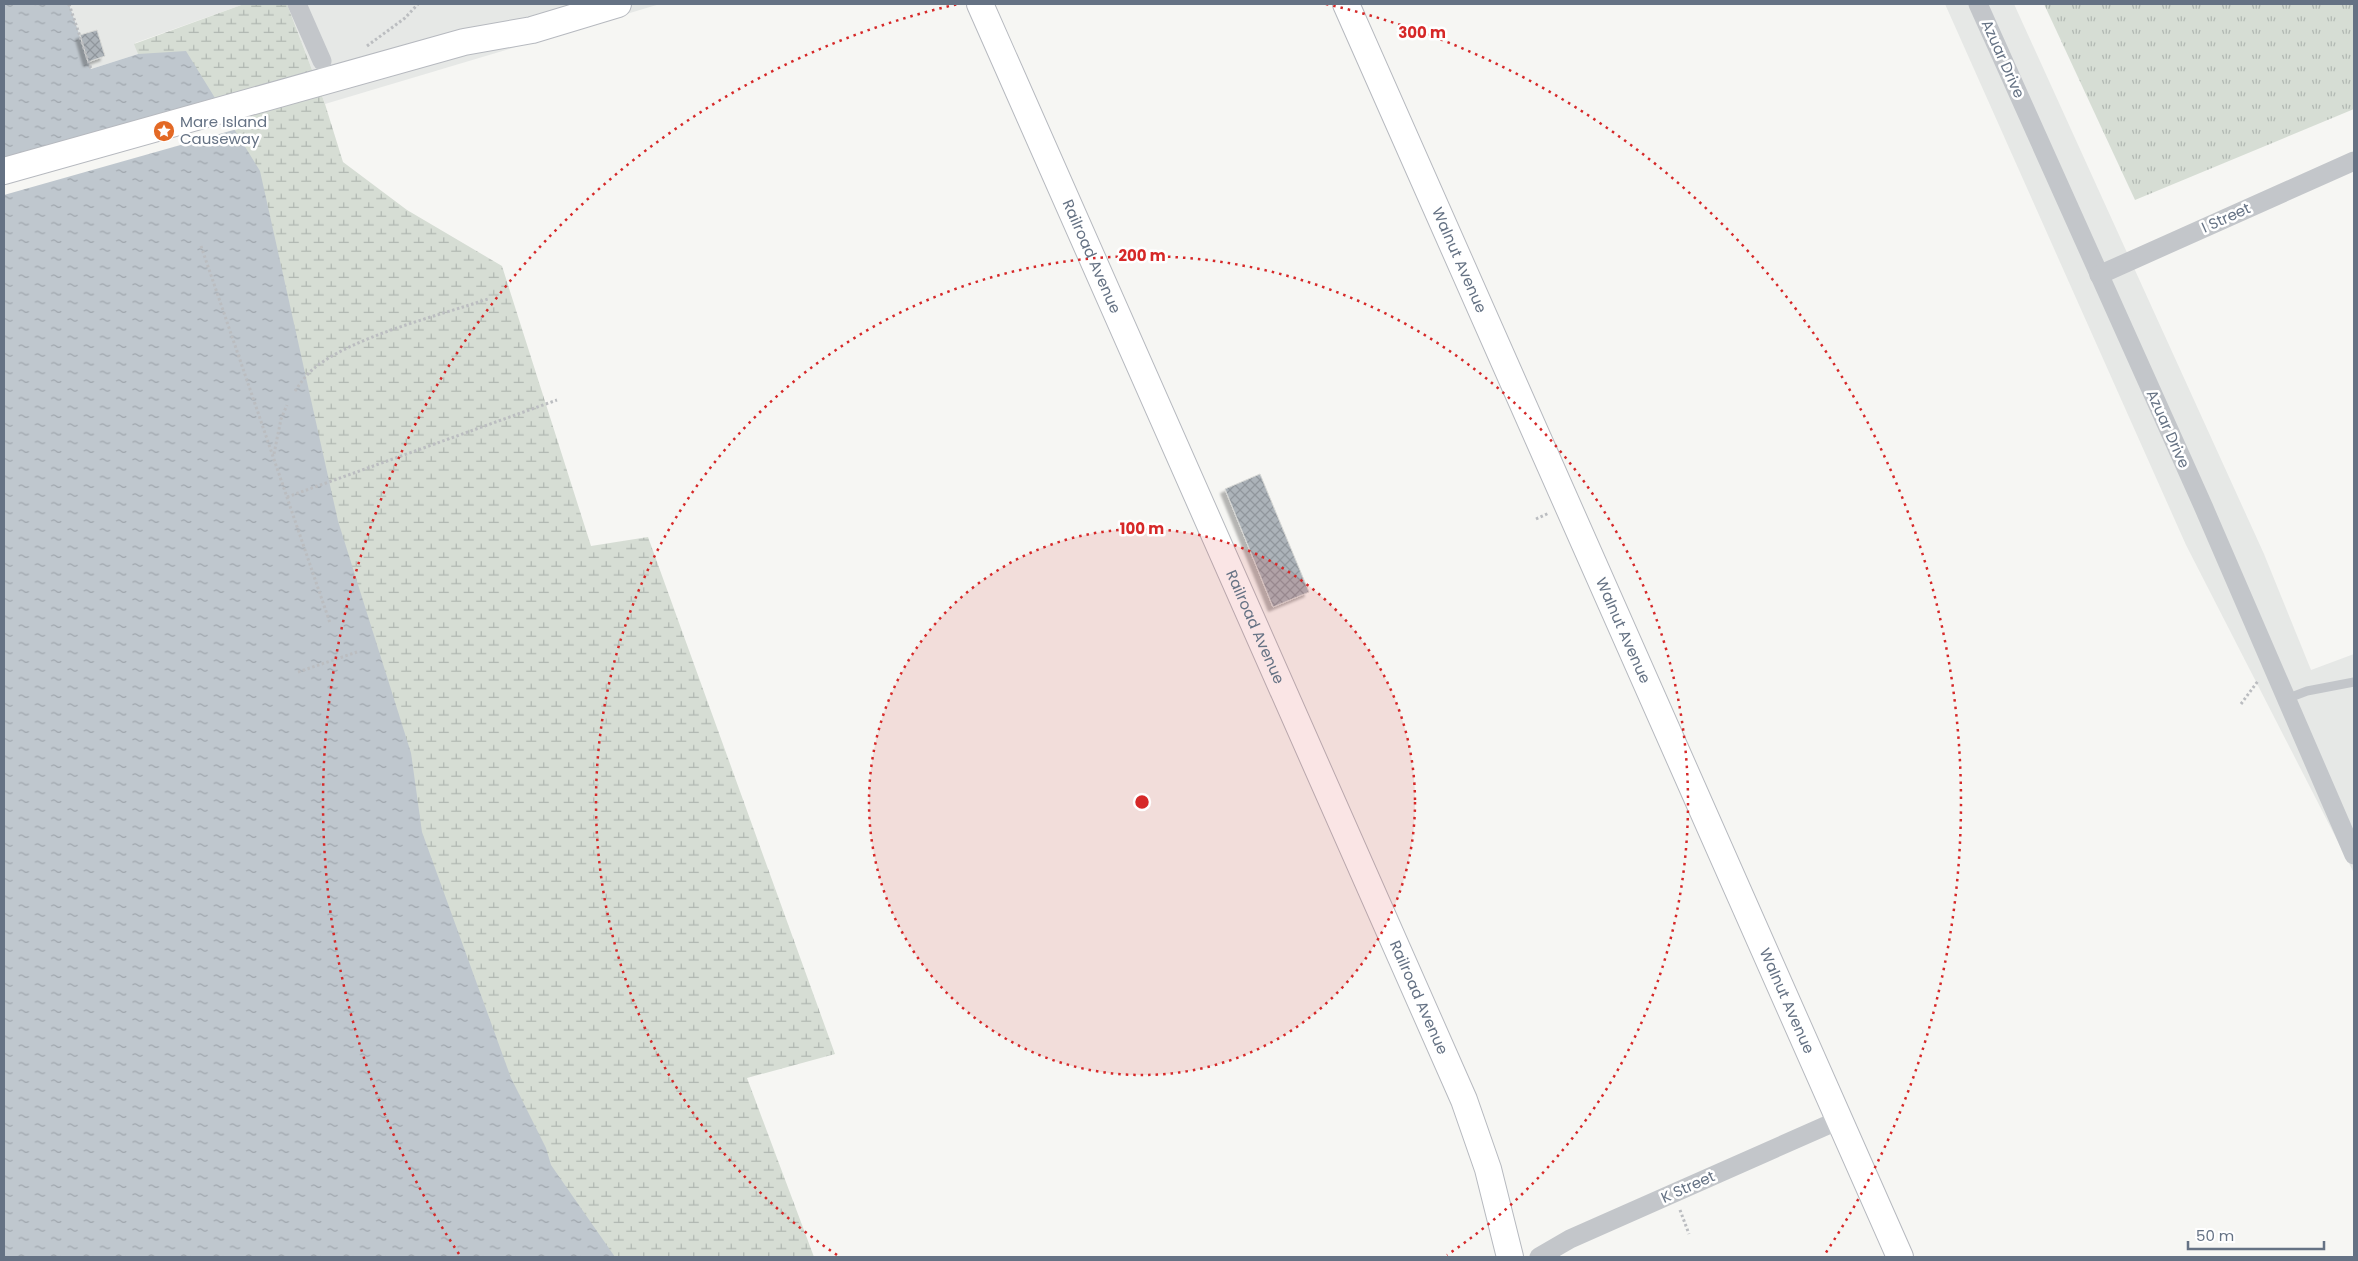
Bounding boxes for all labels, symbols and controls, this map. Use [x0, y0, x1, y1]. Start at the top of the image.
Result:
street label: Azuar Drive [1977, 16, 2030, 101]
text: 300 m [1398, 22, 1446, 43]
place label: Mare Island Causeway [180, 111, 267, 149]
place icon: Mare Island Causeway [152, 119, 176, 143]
street label: Railroad Avenue [1058, 196, 1126, 317]
street label: I Street [2198, 197, 2254, 238]
street label: Walnut Avenue [1427, 204, 1492, 316]
text: 200 m [1118, 245, 1166, 266]
street label: Azuar Drive [2142, 386, 2195, 471]
text: 100 m [1120, 518, 1164, 539]
street label: Railroad Avenue [1221, 566, 1290, 687]
street label: Walnut Avenue [1591, 574, 1656, 686]
centre of rings [1133, 793, 1151, 811]
street label: Railroad Avenue [1385, 937, 1454, 1058]
street label: Walnut Avenue [1755, 945, 1820, 1057]
street label: K Street [1658, 1165, 1718, 1208]
scale bar [2188, 1218, 2324, 1250]
text: 50 m [2196, 1225, 2234, 1246]

